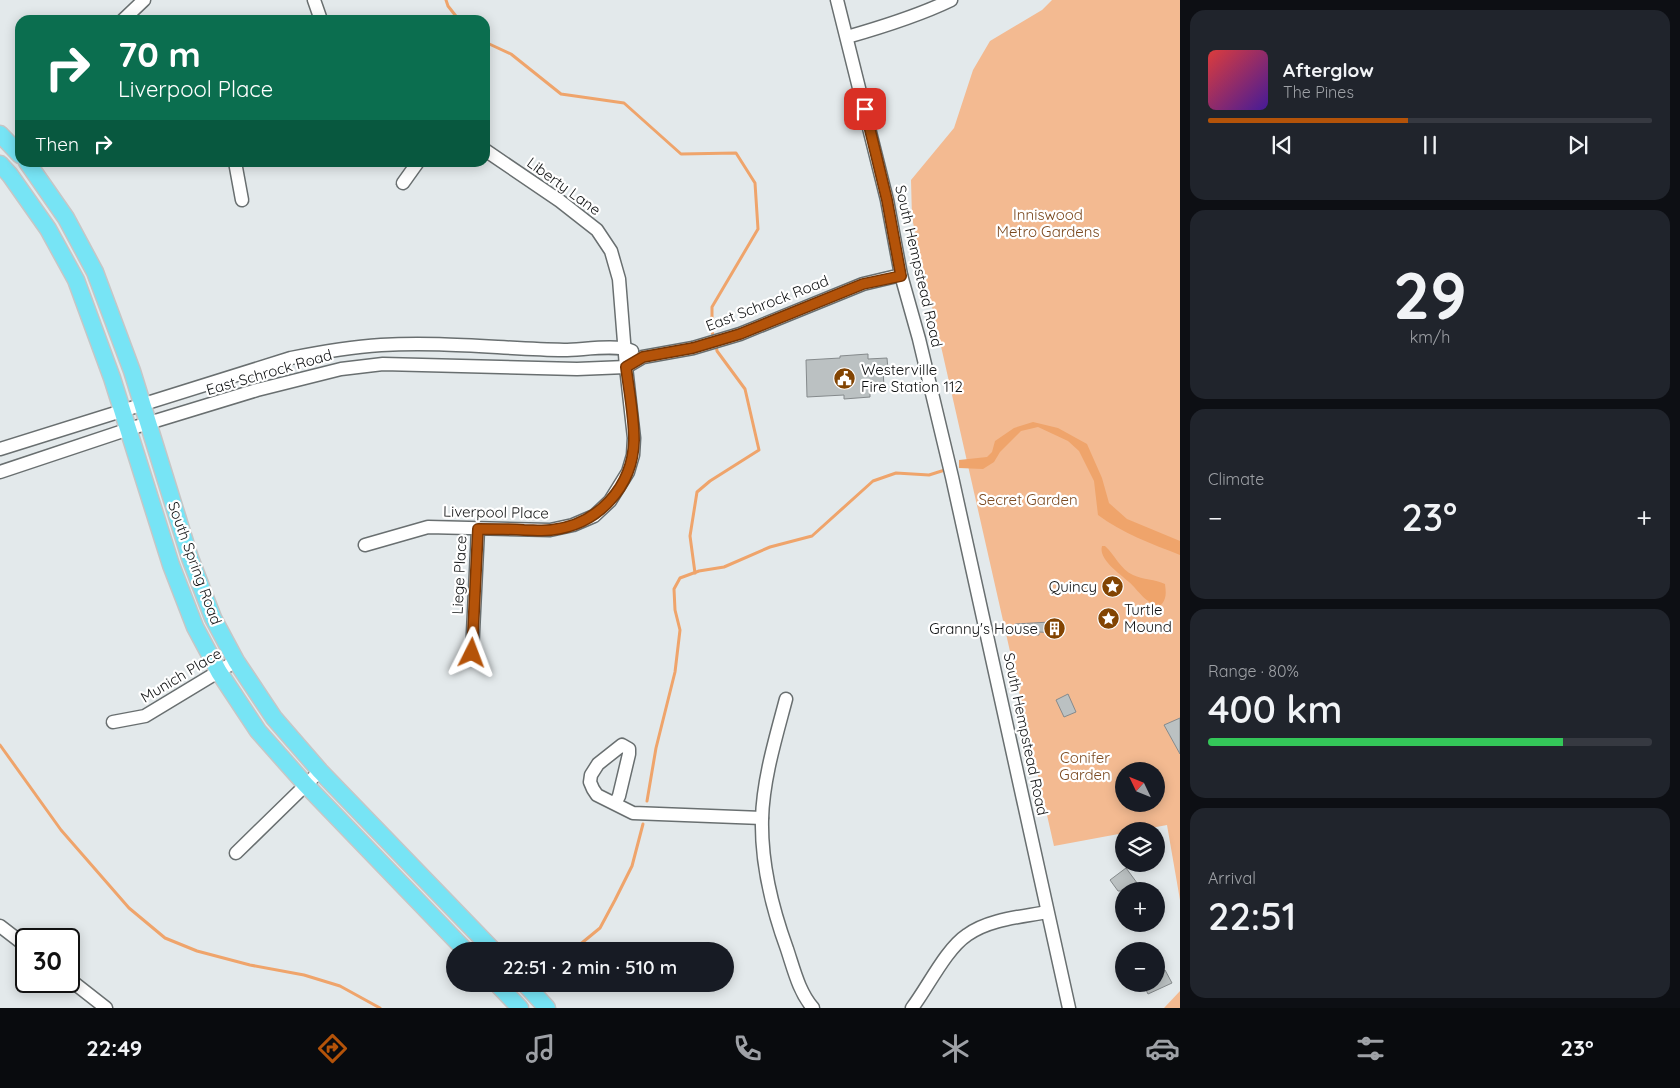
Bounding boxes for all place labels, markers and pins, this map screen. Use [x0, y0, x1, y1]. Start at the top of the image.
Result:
pin [844, 88, 886, 130]
place label: Westerville Fire Station 112 [861, 360, 963, 396]
public building icon: Westerville Fire Station 112 [833, 366, 857, 390]
place icon: Quincy [1101, 574, 1125, 598]
place label: Quincy [1049, 577, 1097, 596]
place label: Turtle Mound [1124, 600, 1172, 636]
place icon: Turtle Mound [1096, 606, 1120, 630]
building icon: Granny's House [1042, 616, 1066, 640]
place label: Granny's House [929, 619, 1038, 638]

